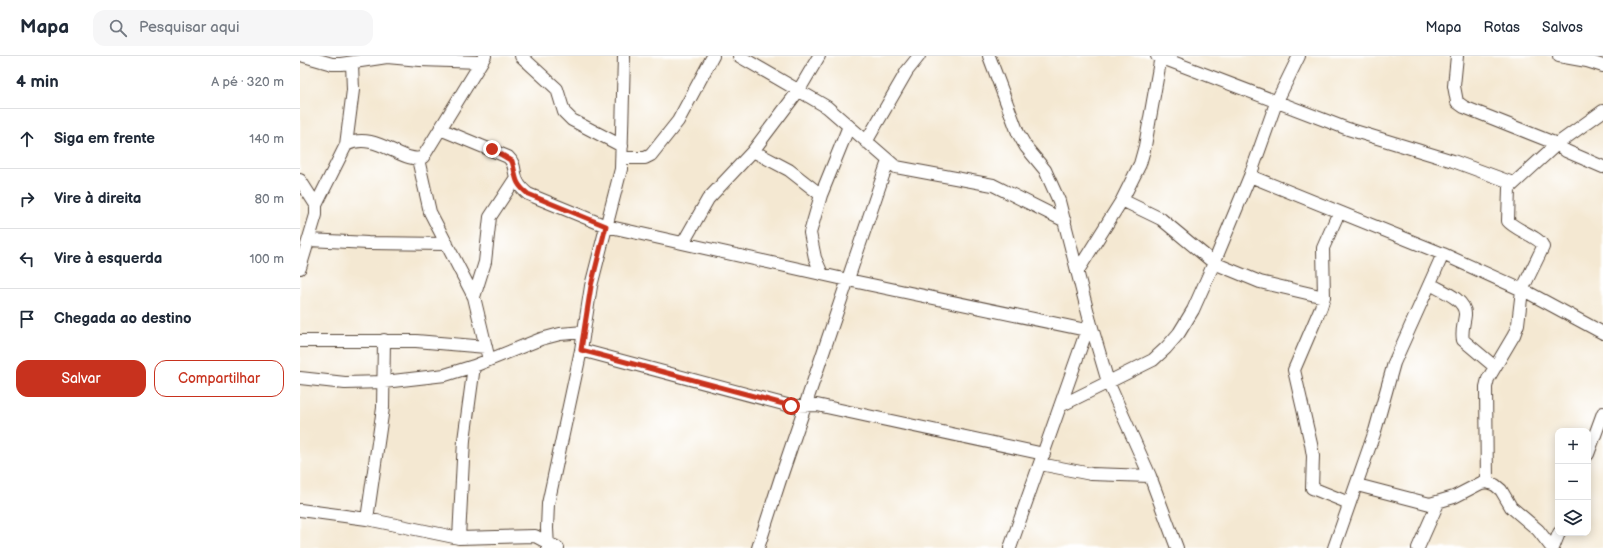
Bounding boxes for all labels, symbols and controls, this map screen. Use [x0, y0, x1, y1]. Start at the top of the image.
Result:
search box [93, 10, 373, 46]
text: Mapa [20, 16, 69, 39]
icon: search [107, 17, 129, 39]
text: Pesquisar aqui [139, 18, 239, 37]
text: Mapa [1425, 19, 1462, 36]
text: Rotas [1484, 19, 1520, 36]
text: Salvos [1542, 19, 1583, 36]
text: 4 min [16, 72, 59, 92]
text: A pé · 320 m [211, 74, 284, 90]
icon: ahead [16, 128, 38, 150]
text: Siga em frente [54, 129, 155, 148]
text: 140 m [249, 131, 284, 147]
route end [483, 140, 501, 158]
icon: right [16, 188, 38, 210]
text: Vire à direita [54, 189, 141, 208]
text: 80 m [255, 191, 284, 207]
icon: left [16, 248, 38, 270]
text: Vire à esquerda [54, 249, 162, 268]
text: 100 m [249, 251, 284, 267]
icon: arrive [16, 308, 38, 330]
text: Chegada ao destino [54, 309, 192, 328]
button: Salvar [16, 360, 146, 397]
button: Compartilhar [154, 360, 284, 397]
route start [782, 397, 800, 415]
map controls [1555, 428, 1591, 536]
button: + [1555, 428, 1591, 464]
button: − [1555, 464, 1591, 500]
button: layers [1555, 500, 1591, 536]

